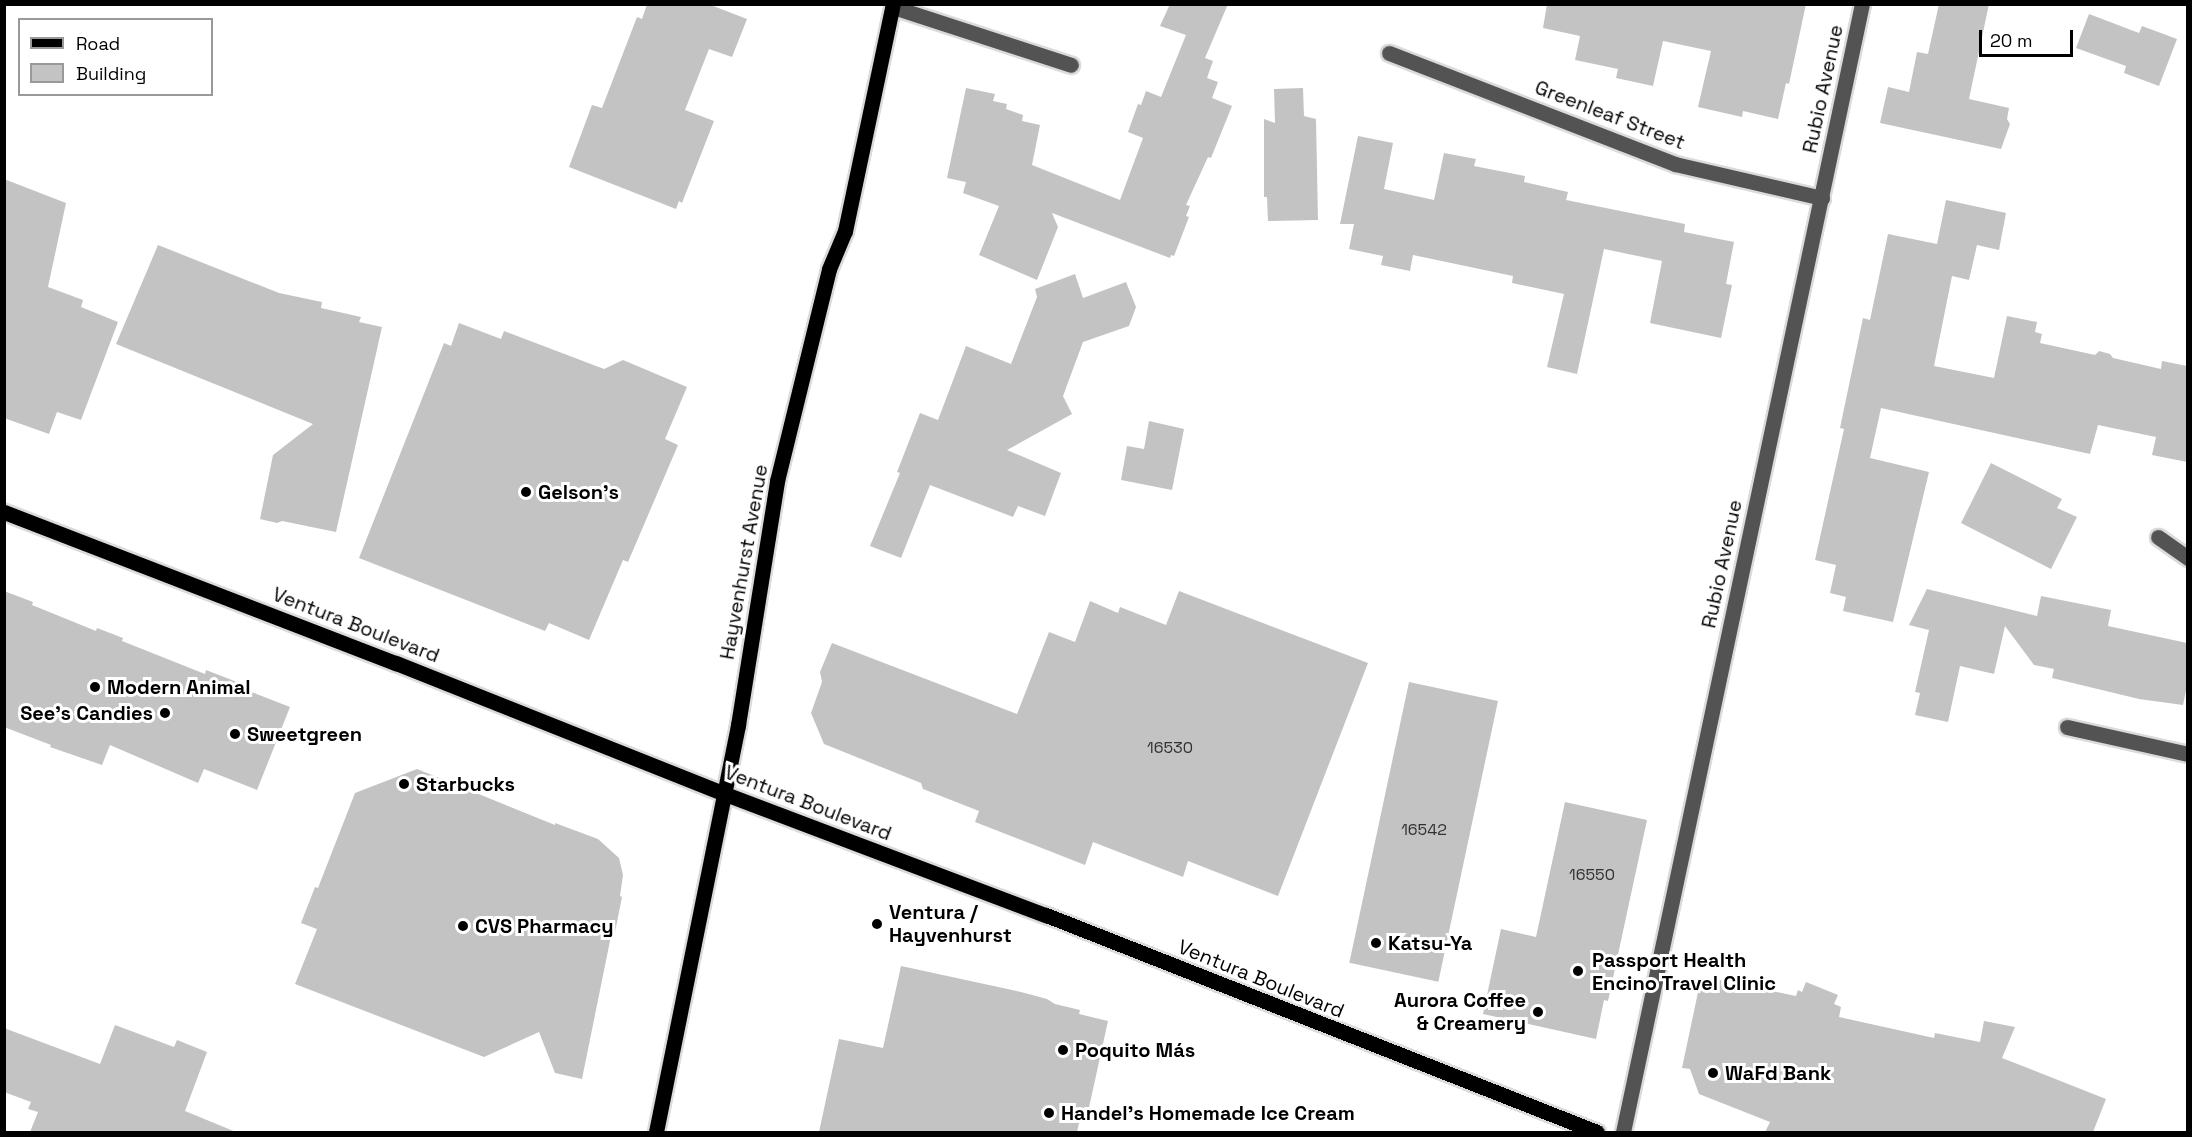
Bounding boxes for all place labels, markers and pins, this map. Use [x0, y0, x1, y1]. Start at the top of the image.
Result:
place label: Gelson's [538, 480, 619, 504]
marker: Gelson's [519, 485, 533, 499]
place label: Modern Animal [107, 675, 251, 699]
marker: Modern Animal [88, 680, 102, 694]
place label: See's Candies [20, 701, 153, 725]
marker: See's Candies [158, 706, 172, 720]
place label: Sweetgreen [247, 722, 362, 746]
marker: Sweetgreen [228, 727, 242, 741]
place label: Starbucks [416, 772, 515, 796]
marker: Starbucks [397, 777, 411, 791]
place label: Ventura / Hayvenhurst [889, 900, 1012, 947]
place label: CVS Pharmacy [475, 914, 613, 938]
marker: Ventura / Hayvenhurst [870, 917, 884, 931]
marker: CVS Pharmacy [456, 919, 470, 933]
place label: Katsu-Ya [1388, 931, 1472, 955]
marker: Katsu-Ya [1369, 936, 1383, 950]
place label: Passport Health Encino Travel Clinic [1592, 948, 1777, 995]
marker: Passport Health Encino Travel Clinic [1569, 962, 1587, 980]
place label: Aurora Coffee & Creamery [1394, 988, 1526, 1035]
marker: Aurora Coffee & Creamery [1531, 1005, 1545, 1019]
place label: Poquito Más [1075, 1038, 1195, 1062]
marker: Poquito Más [1056, 1043, 1070, 1057]
place label: WaFd Bank [1725, 1061, 1831, 1085]
marker: WaFd Bank [1706, 1066, 1720, 1080]
place label: Handel's Homemade Ice Cream [1061, 1101, 1355, 1125]
marker: Handel's Homemade Ice Cream [1042, 1106, 1056, 1120]

